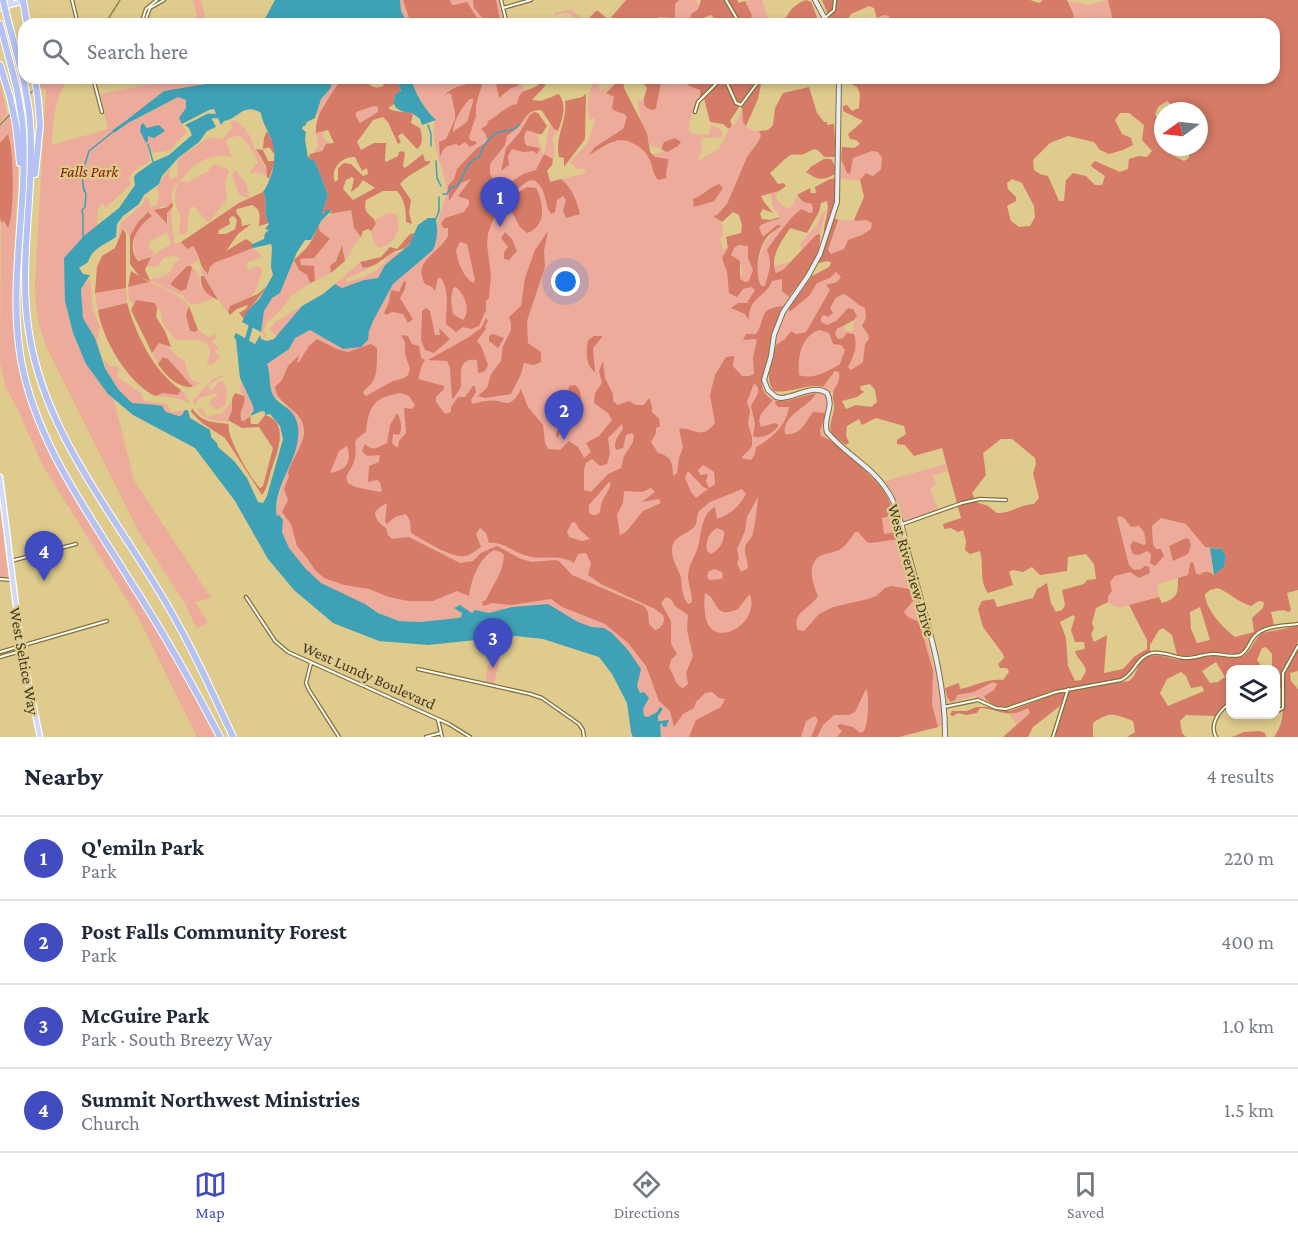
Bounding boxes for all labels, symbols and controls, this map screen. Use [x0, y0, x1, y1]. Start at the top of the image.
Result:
search box [18, 18, 1280, 84]
icon: search [39, 35, 72, 68]
text: Search here [87, 39, 188, 64]
north arrow [1154, 102, 1208, 156]
park label: Falls Park [60, 163, 119, 180]
pin: 1 [480, 178, 520, 227]
your location [551, 267, 580, 296]
pin: 2 [544, 390, 584, 440]
street label: West Riverview Drive [884, 502, 939, 638]
pin: 4 [24, 532, 63, 581]
street label: West Seltice Way [6, 606, 42, 717]
pin: 3 [474, 618, 512, 668]
street label: West Lundy Boulevard [299, 638, 439, 714]
map controls [1226, 665, 1280, 719]
button: layers [1226, 665, 1280, 719]
text: Nearby [24, 762, 103, 791]
text: 4 results [1207, 765, 1274, 787]
text: Q'emiln Park [81, 835, 204, 860]
text: 1 [40, 847, 47, 869]
text: 220 m [1224, 847, 1274, 869]
text: Park [81, 860, 117, 882]
text: Post Falls Community Forest [81, 919, 347, 944]
text: 2 [38, 931, 49, 953]
text: 400 m [1221, 931, 1274, 953]
text: Park [81, 944, 117, 966]
text: McGuire Park [81, 1003, 209, 1028]
text: 3 [39, 1015, 48, 1037]
text: 1.0 km [1223, 1015, 1274, 1037]
text: Park · South Breezy Way [81, 1028, 272, 1050]
text: Summit Northwest Ministries [81, 1087, 360, 1112]
text: 4 [38, 1099, 49, 1121]
text: 1.5 km [1224, 1099, 1274, 1121]
text: Church [81, 1112, 140, 1134]
tab: Map [194, 1168, 227, 1221]
tab: Directions [614, 1168, 680, 1221]
tab: Saved [1067, 1168, 1104, 1221]

